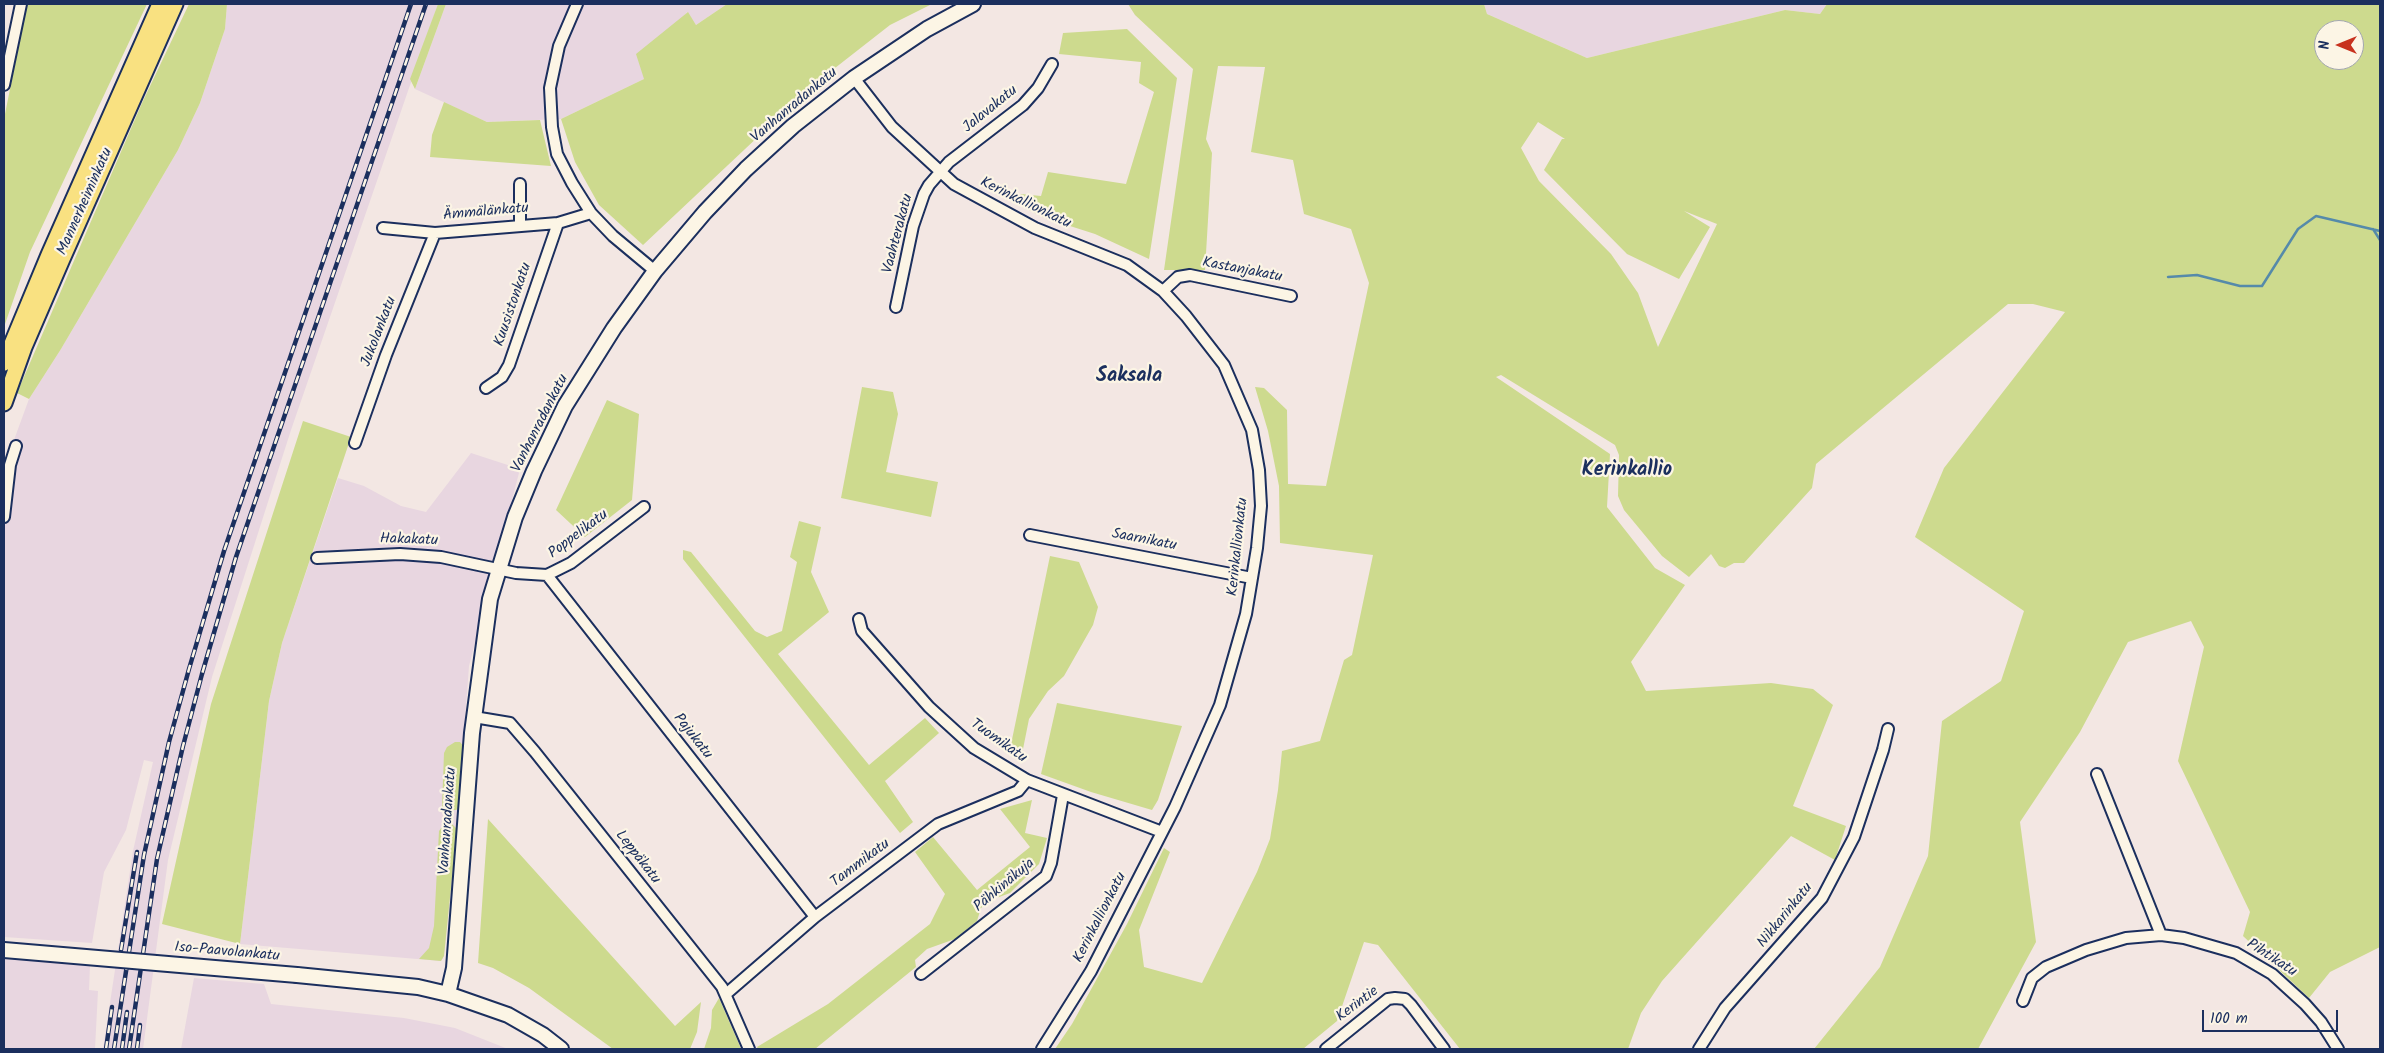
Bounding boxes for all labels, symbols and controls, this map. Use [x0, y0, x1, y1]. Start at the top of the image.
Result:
north arrow [2314, 20, 2364, 70]
text: N [2314, 41, 2336, 49]
street label: Vanhanradankatu [748, 64, 842, 148]
street label: Jalavakatu [960, 82, 1022, 138]
street label: Mannerheiminkatu [54, 146, 118, 258]
street label: Kerinkallionkatu [977, 174, 1073, 234]
street label: Vaahterakatu [880, 192, 918, 276]
street label: Ämmälänkatu [442, 200, 530, 226]
street label: Kastanjakatu [1200, 254, 1284, 288]
street label: Kuusistonkatu [491, 261, 537, 349]
street label: Jukolankatu [358, 294, 402, 370]
district label: Saksala [1096, 366, 1162, 390]
street label: Vanhanradankatu [509, 372, 573, 476]
district label: Kerinkallio [1582, 460, 1672, 484]
street label: Kerinkallionkatu [1225, 497, 1253, 597]
street label: Poppelikatu [545, 507, 613, 563]
street label: Saarnikatu [1110, 526, 1178, 556]
street label: Hakakatu [380, 531, 438, 551]
street label: Pajukatu [669, 710, 715, 764]
street label: Tuomikatu [966, 716, 1030, 768]
street label: Vanhanradankatu [436, 767, 462, 875]
street label: Leppäkatu [610, 827, 664, 889]
street label: Tammikatu [828, 836, 894, 892]
street label: Pähkinäkuja [971, 855, 1039, 917]
street label: Kerinkallionkatu [1071, 870, 1131, 966]
street label: Nikkarinkatu [1754, 880, 1818, 952]
street label: Pihtikatu [2243, 936, 2299, 982]
street label: Iso-Paavolankatu [173, 939, 281, 967]
street label: Kerintie [1333, 983, 1383, 1027]
scale bar [2204, 1000, 2340, 1032]
text: 100 m [2210, 1007, 2248, 1031]

